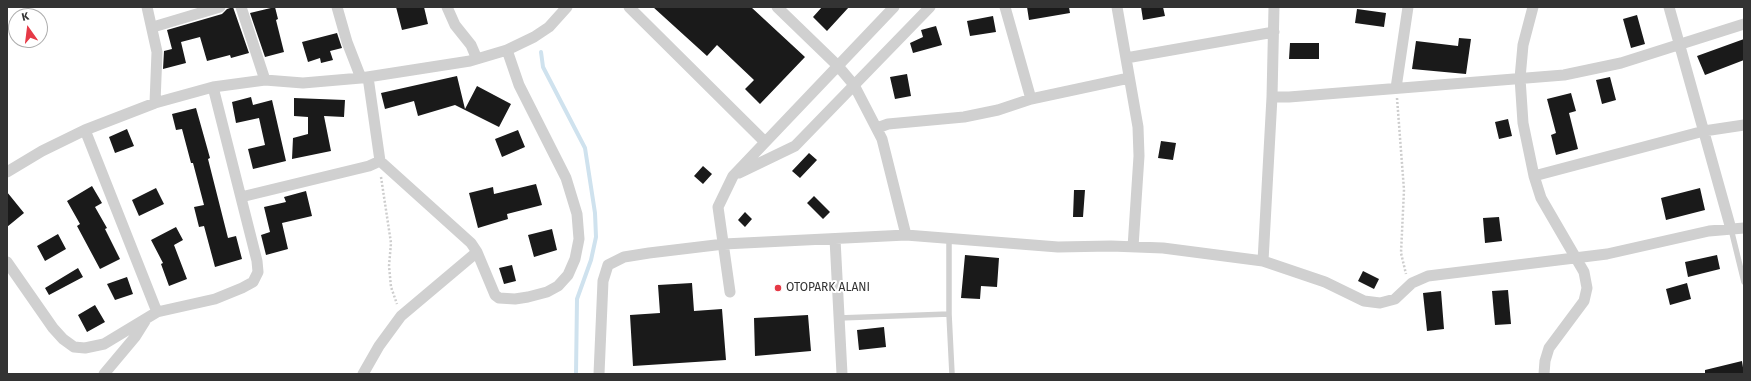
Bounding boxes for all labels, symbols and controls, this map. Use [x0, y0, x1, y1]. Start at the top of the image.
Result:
north arrow [8, 8, 48, 48]
text: K [20, 10, 30, 24]
place label: OTOPARK ALANI [786, 281, 870, 295]
marker: OTOPARK ALANI [773, 283, 783, 293]

